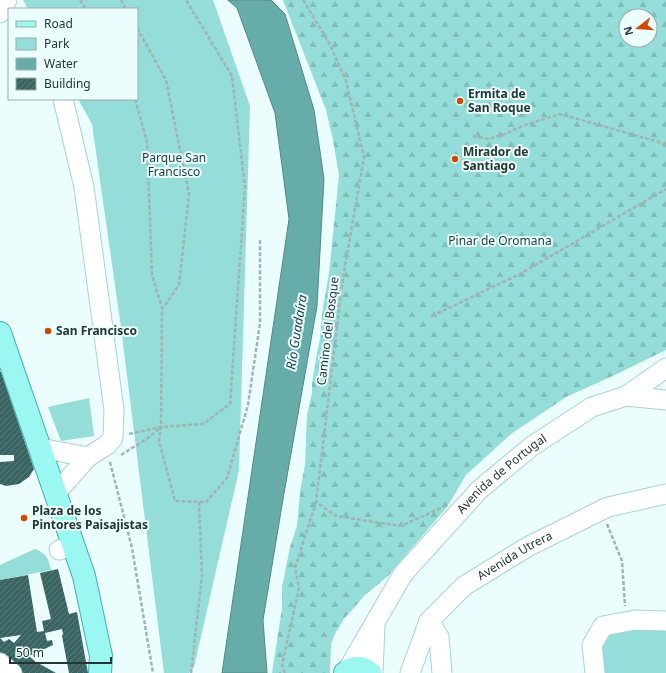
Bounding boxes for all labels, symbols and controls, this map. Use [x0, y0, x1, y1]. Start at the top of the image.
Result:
legend [8, 8, 138, 100]
north arrow [618, 8, 658, 48]
text: Road [44, 15, 73, 32]
text: N [619, 25, 636, 38]
text: Park [44, 35, 70, 52]
text: Water [44, 55, 78, 72]
text: Building [44, 75, 91, 92]
place label: Ermita de San Roque [468, 85, 531, 116]
marker: Ermita de San Roque [455, 96, 465, 106]
place label: Mirador de Santiago [463, 143, 529, 174]
park label: Parque San Francisco [142, 149, 206, 180]
marker: Mirador de Santiago [450, 154, 460, 164]
park label: Pinar de Oromana [448, 232, 552, 249]
street label: Camino del Bosque [312, 276, 343, 386]
water label: Río Guadaíra [281, 293, 311, 371]
place label: San Francisco [56, 322, 137, 339]
marker: San Francisco [43, 326, 53, 336]
street label: Avenida de Portugal [453, 430, 550, 517]
place label: Plaza de los Pintores Paisajistas [32, 502, 148, 533]
marker: Plaza de los Pintores Paisajistas [19, 513, 29, 523]
street label: Avenida Utrera [474, 527, 555, 584]
scale bar [10, 639, 111, 665]
text: 50 m [16, 644, 44, 661]

